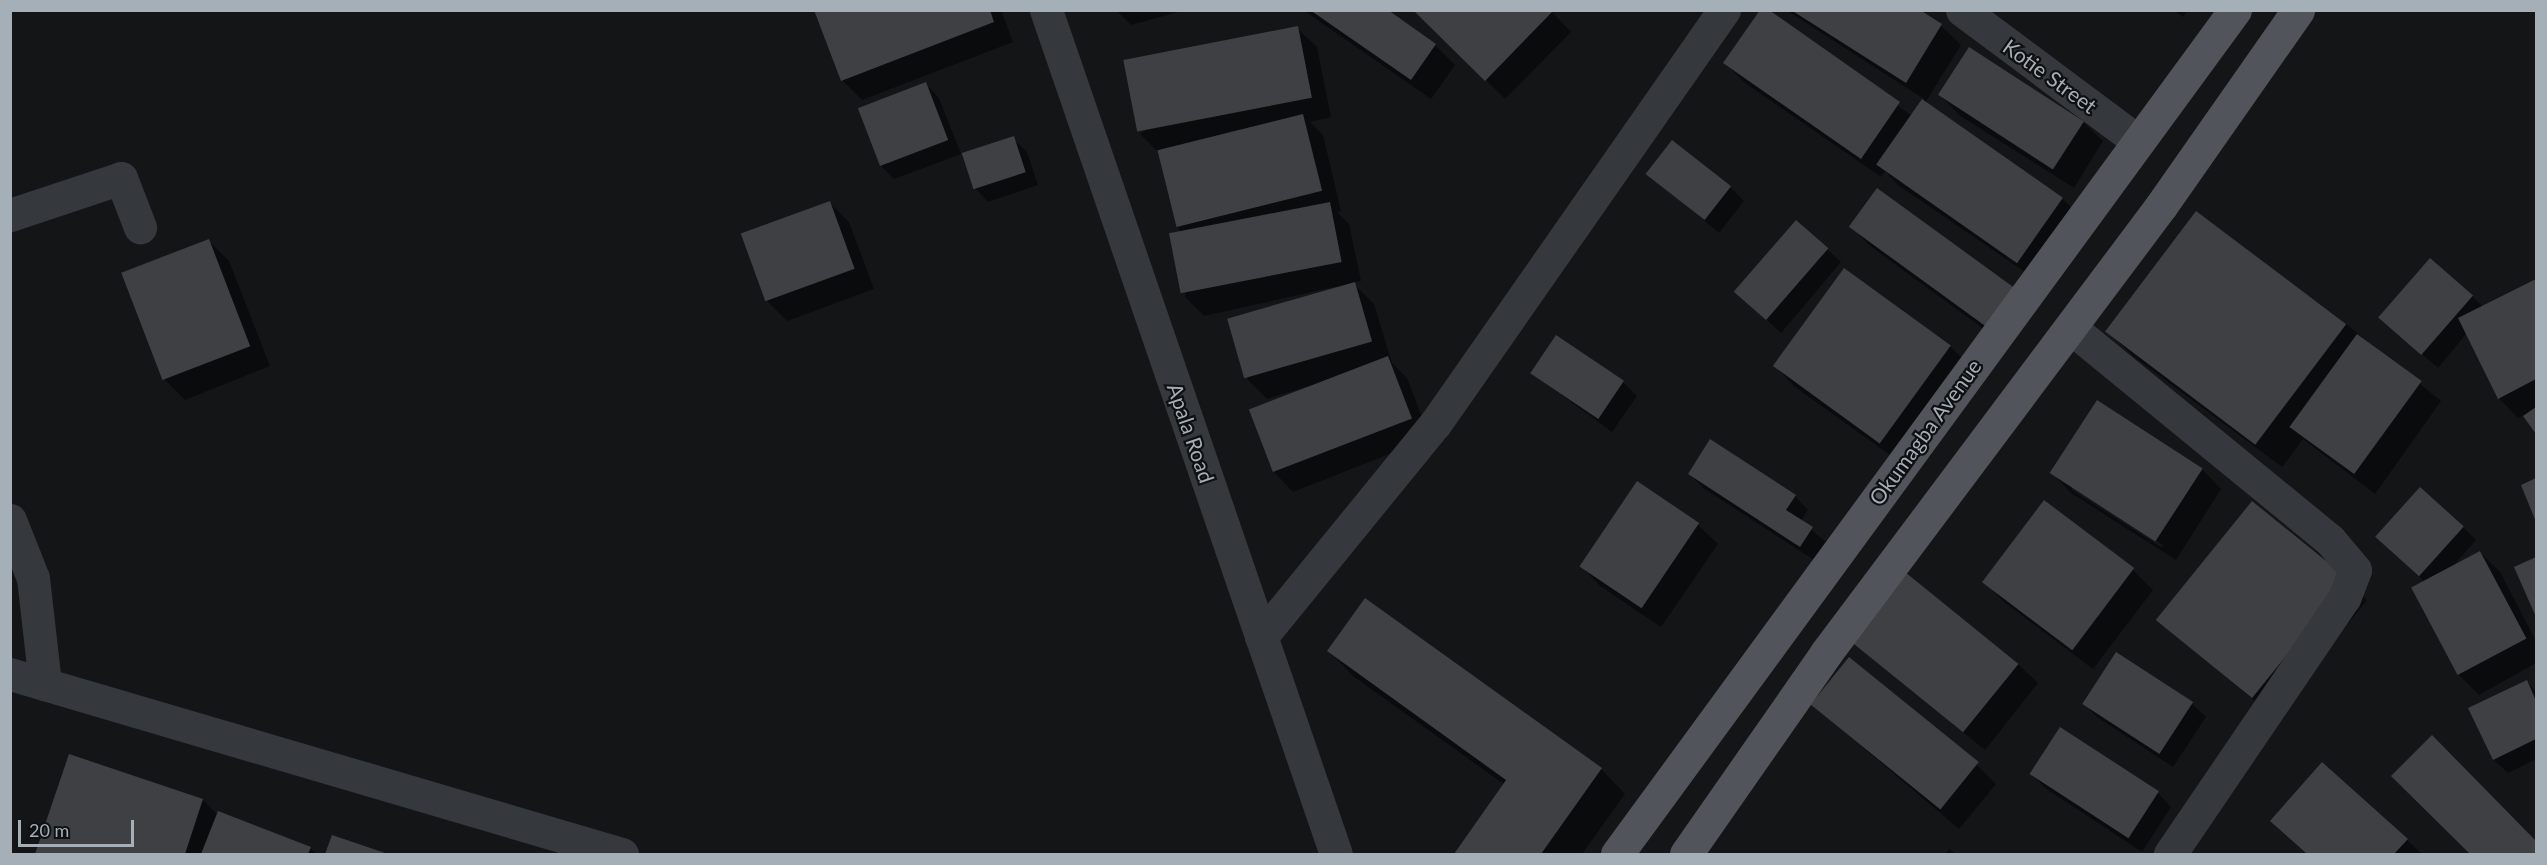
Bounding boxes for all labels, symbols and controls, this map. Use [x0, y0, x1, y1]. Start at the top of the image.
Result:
street label: Kotie Street [1998, 34, 2102, 118]
street label: Okumagba Avenue [1863, 354, 1987, 510]
street label: Apala Road [1162, 380, 1220, 486]
scale bar [21, 808, 136, 846]
text: 20 m [29, 819, 69, 841]

